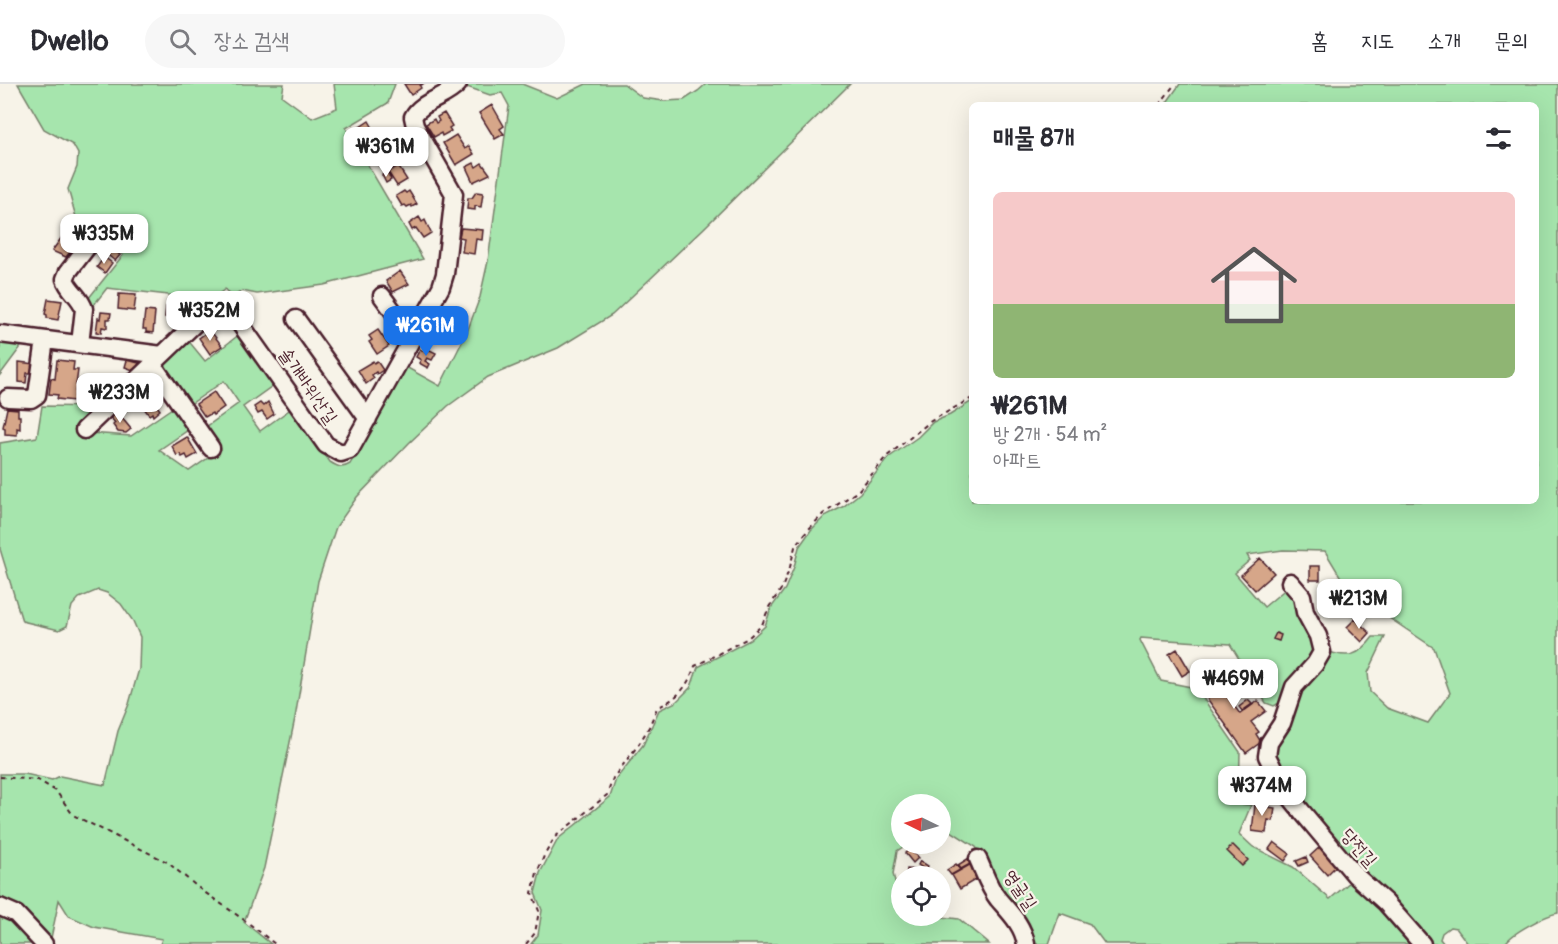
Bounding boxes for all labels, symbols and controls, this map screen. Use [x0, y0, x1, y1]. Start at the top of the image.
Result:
search box [145, 14, 565, 68]
text: Dwello [30, 24, 109, 59]
icon: search [166, 25, 199, 58]
text: 장소 검색 [214, 27, 289, 55]
text: 홈 [1311, 28, 1328, 55]
text: 지도 [1361, 28, 1394, 55]
text: 소개 [1427, 28, 1461, 55]
text: 문의 [1494, 28, 1528, 55]
text: 매물 8개 [993, 122, 1075, 154]
icon: filters [1482, 122, 1515, 155]
pin: ₩361M [344, 127, 428, 178]
text: ₩361M [357, 134, 415, 159]
pin: ₩335M [62, 214, 146, 265]
text: ₩335M [74, 221, 134, 246]
icon: home [1200, 231, 1308, 339]
pin: ₩352M [168, 291, 252, 342]
text: ₩352M [180, 298, 240, 323]
pin: ₩261M [384, 306, 468, 357]
text: ₩261M [397, 313, 455, 338]
street label: 솔개바위산길 [274, 344, 343, 429]
pin: ₩233M [78, 373, 162, 424]
text: ₩233M [90, 380, 150, 405]
text: ₩261M [993, 390, 1067, 422]
text: 방 2개 · 54 m² [993, 422, 1107, 447]
text: 아파트 [993, 448, 1041, 473]
pin: ₩213M [1317, 579, 1401, 630]
text: ₩213M [1331, 586, 1387, 611]
pin: ₩469M [1192, 659, 1276, 710]
text: ₩469M [1204, 666, 1264, 691]
pin: ₩374M [1220, 766, 1304, 817]
text: ₩374M [1232, 773, 1292, 798]
north arrow [891, 794, 951, 854]
map controls [891, 794, 951, 926]
street label: 당전길 [1336, 824, 1382, 872]
button: locate [891, 866, 951, 926]
street label: 영굴길 [998, 866, 1042, 915]

